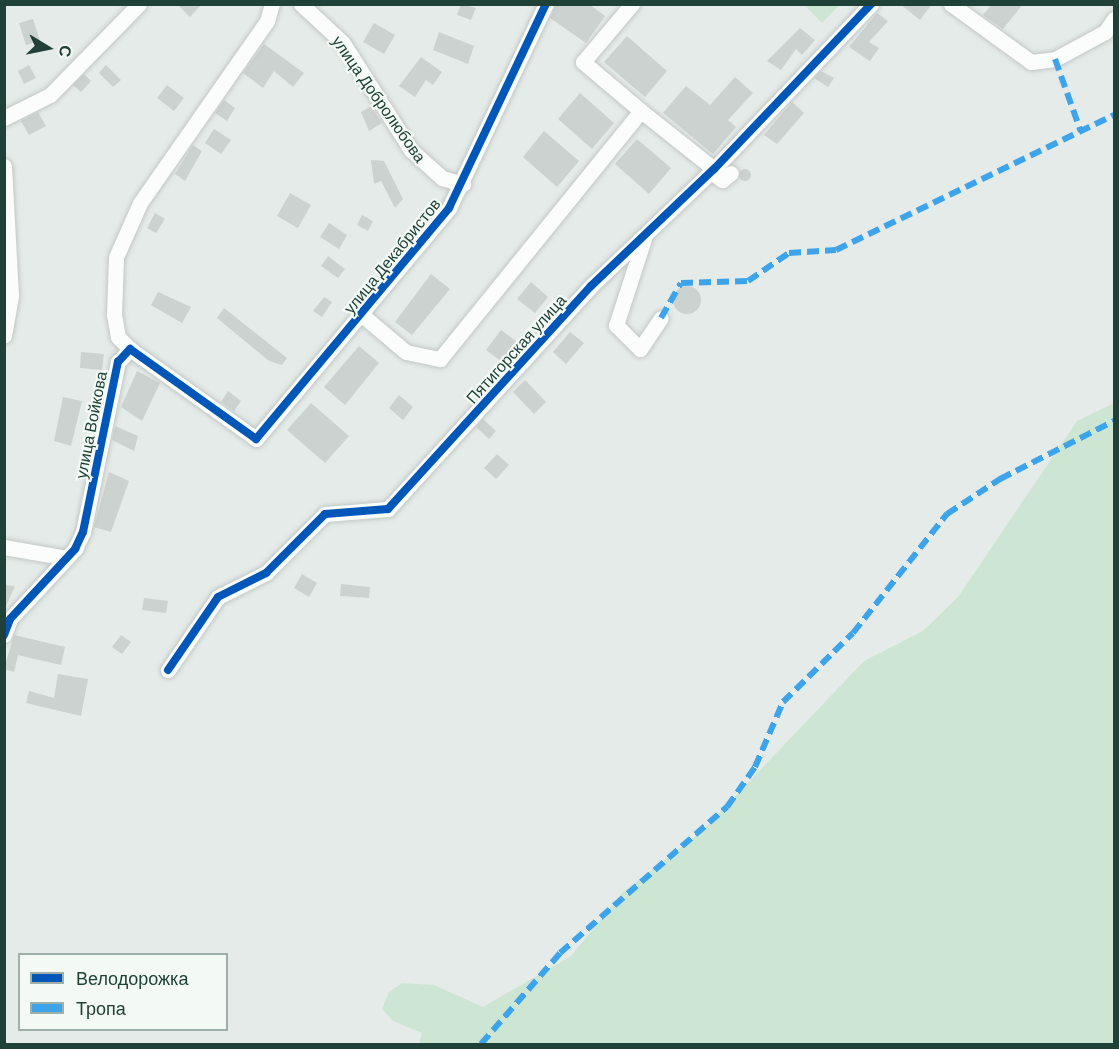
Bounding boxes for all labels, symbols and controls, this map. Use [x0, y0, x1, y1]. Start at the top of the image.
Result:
north arrow [18, 18, 78, 78]
street label: улица Добролюбова [328, 32, 430, 166]
text: С [56, 44, 77, 59]
street label: улица Декабристов [340, 195, 444, 317]
street label: Пятигорская улица [462, 291, 570, 407]
street label: улица Войкова [71, 370, 111, 480]
legend [18, 953, 228, 1031]
text: Велодорожка [76, 967, 188, 989]
text: Тропа [76, 997, 126, 1019]

